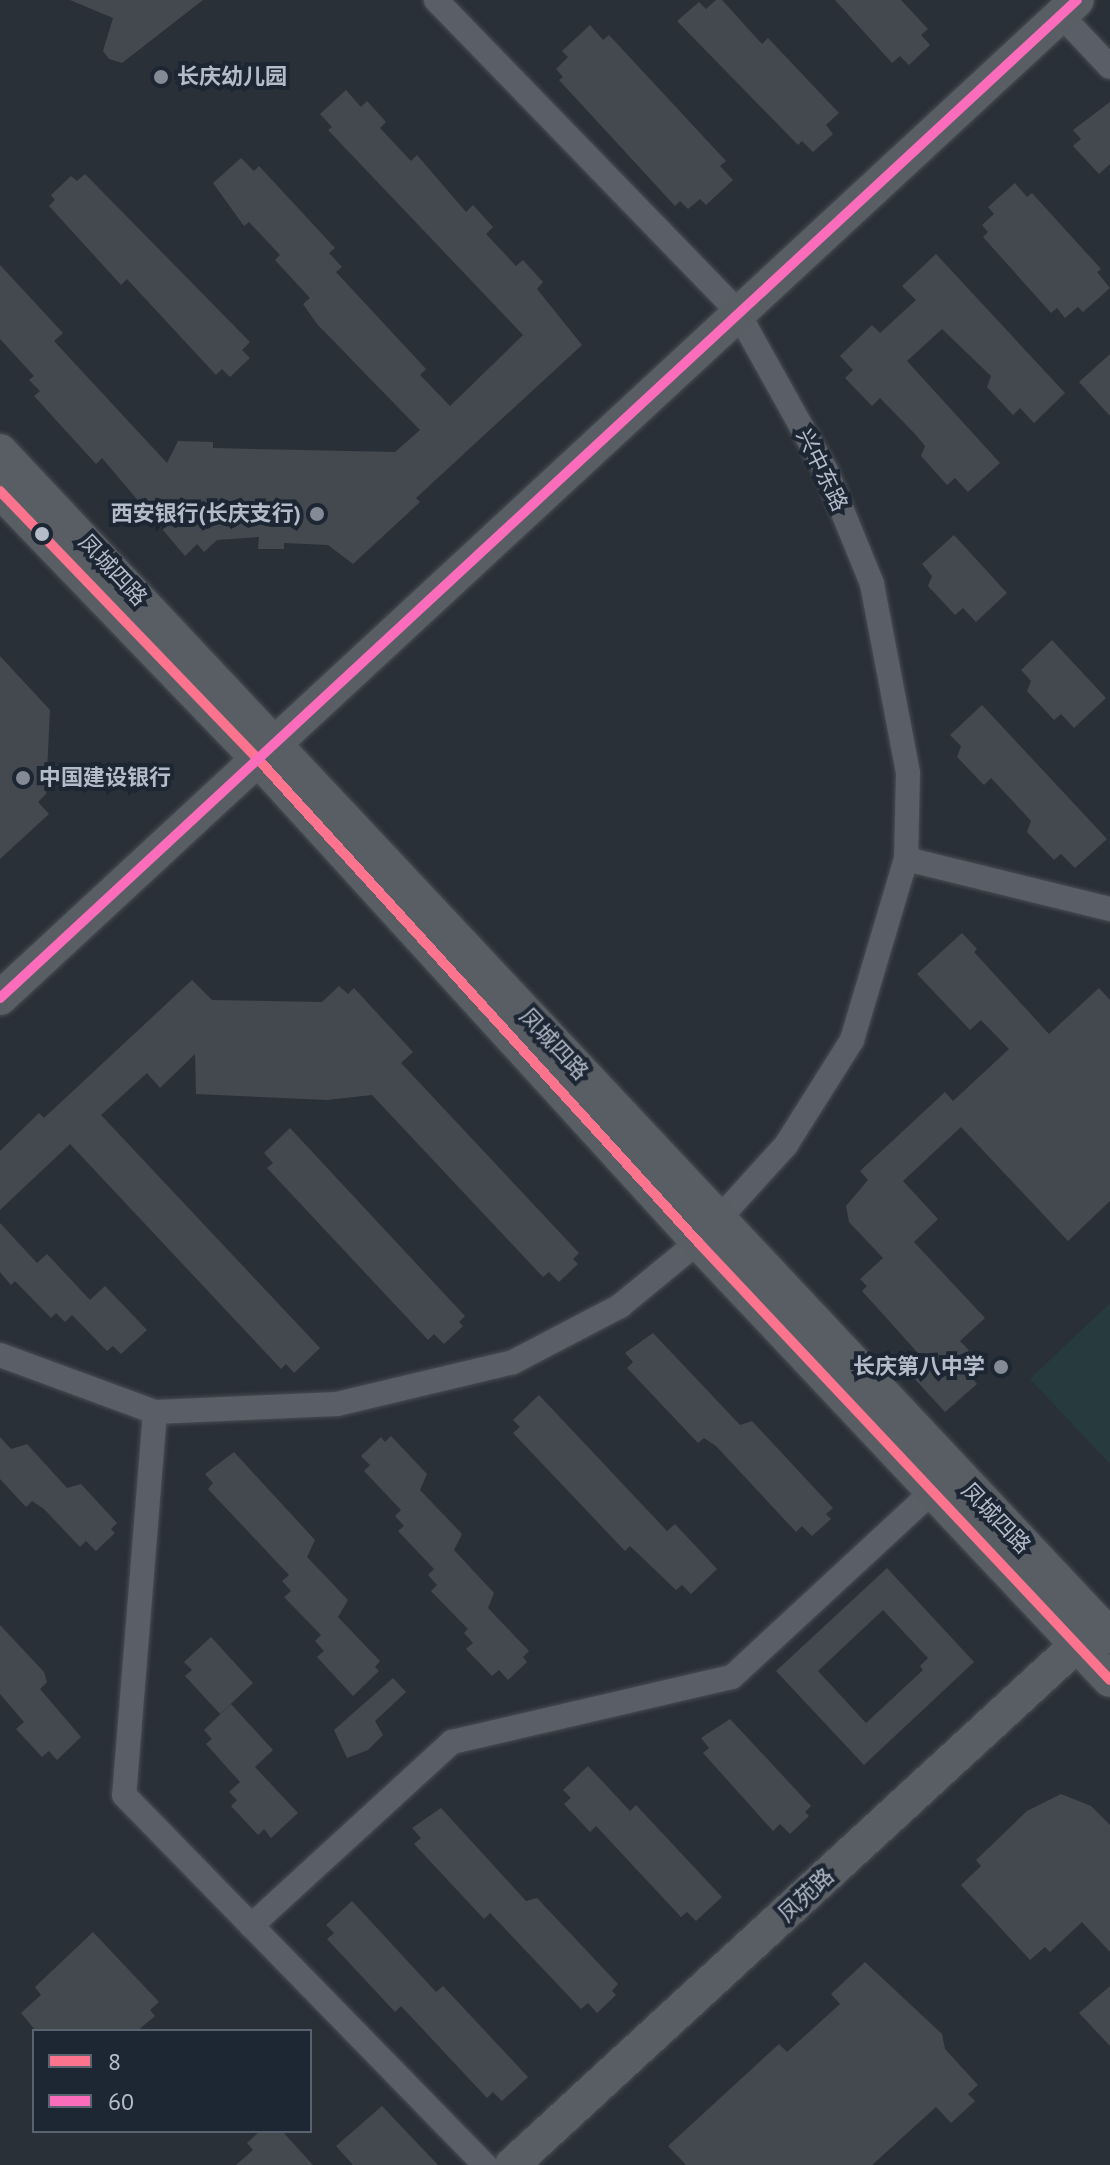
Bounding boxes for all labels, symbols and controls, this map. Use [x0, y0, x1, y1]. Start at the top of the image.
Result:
place label: 长庆幼儿园 [177, 64, 287, 90]
marker: 长庆幼儿园 [152, 68, 170, 86]
street label: 兴中东路 [791, 425, 853, 515]
place label: 西安银行(长庆支行) [111, 501, 301, 527]
marker: 西安银行(长庆支行) [308, 505, 326, 523]
unlabelled marker [34, 526, 50, 542]
street label: 凤城四路 [73, 529, 153, 611]
place label: 中国建设银行 [39, 765, 171, 791]
marker: 中国建设银行 [14, 769, 32, 787]
street label: 凤城四路 [514, 1003, 594, 1085]
place label: 长庆第八中学 [853, 1354, 985, 1380]
marker: 长庆第八中学 [992, 1358, 1010, 1376]
street label: 凤城四路 [956, 1477, 1036, 1559]
street label: 凤苑路 [773, 1863, 839, 1927]
legend [32, 2029, 312, 2133]
text: 8 [108, 2046, 121, 2077]
text: 60 [108, 2086, 134, 2117]

